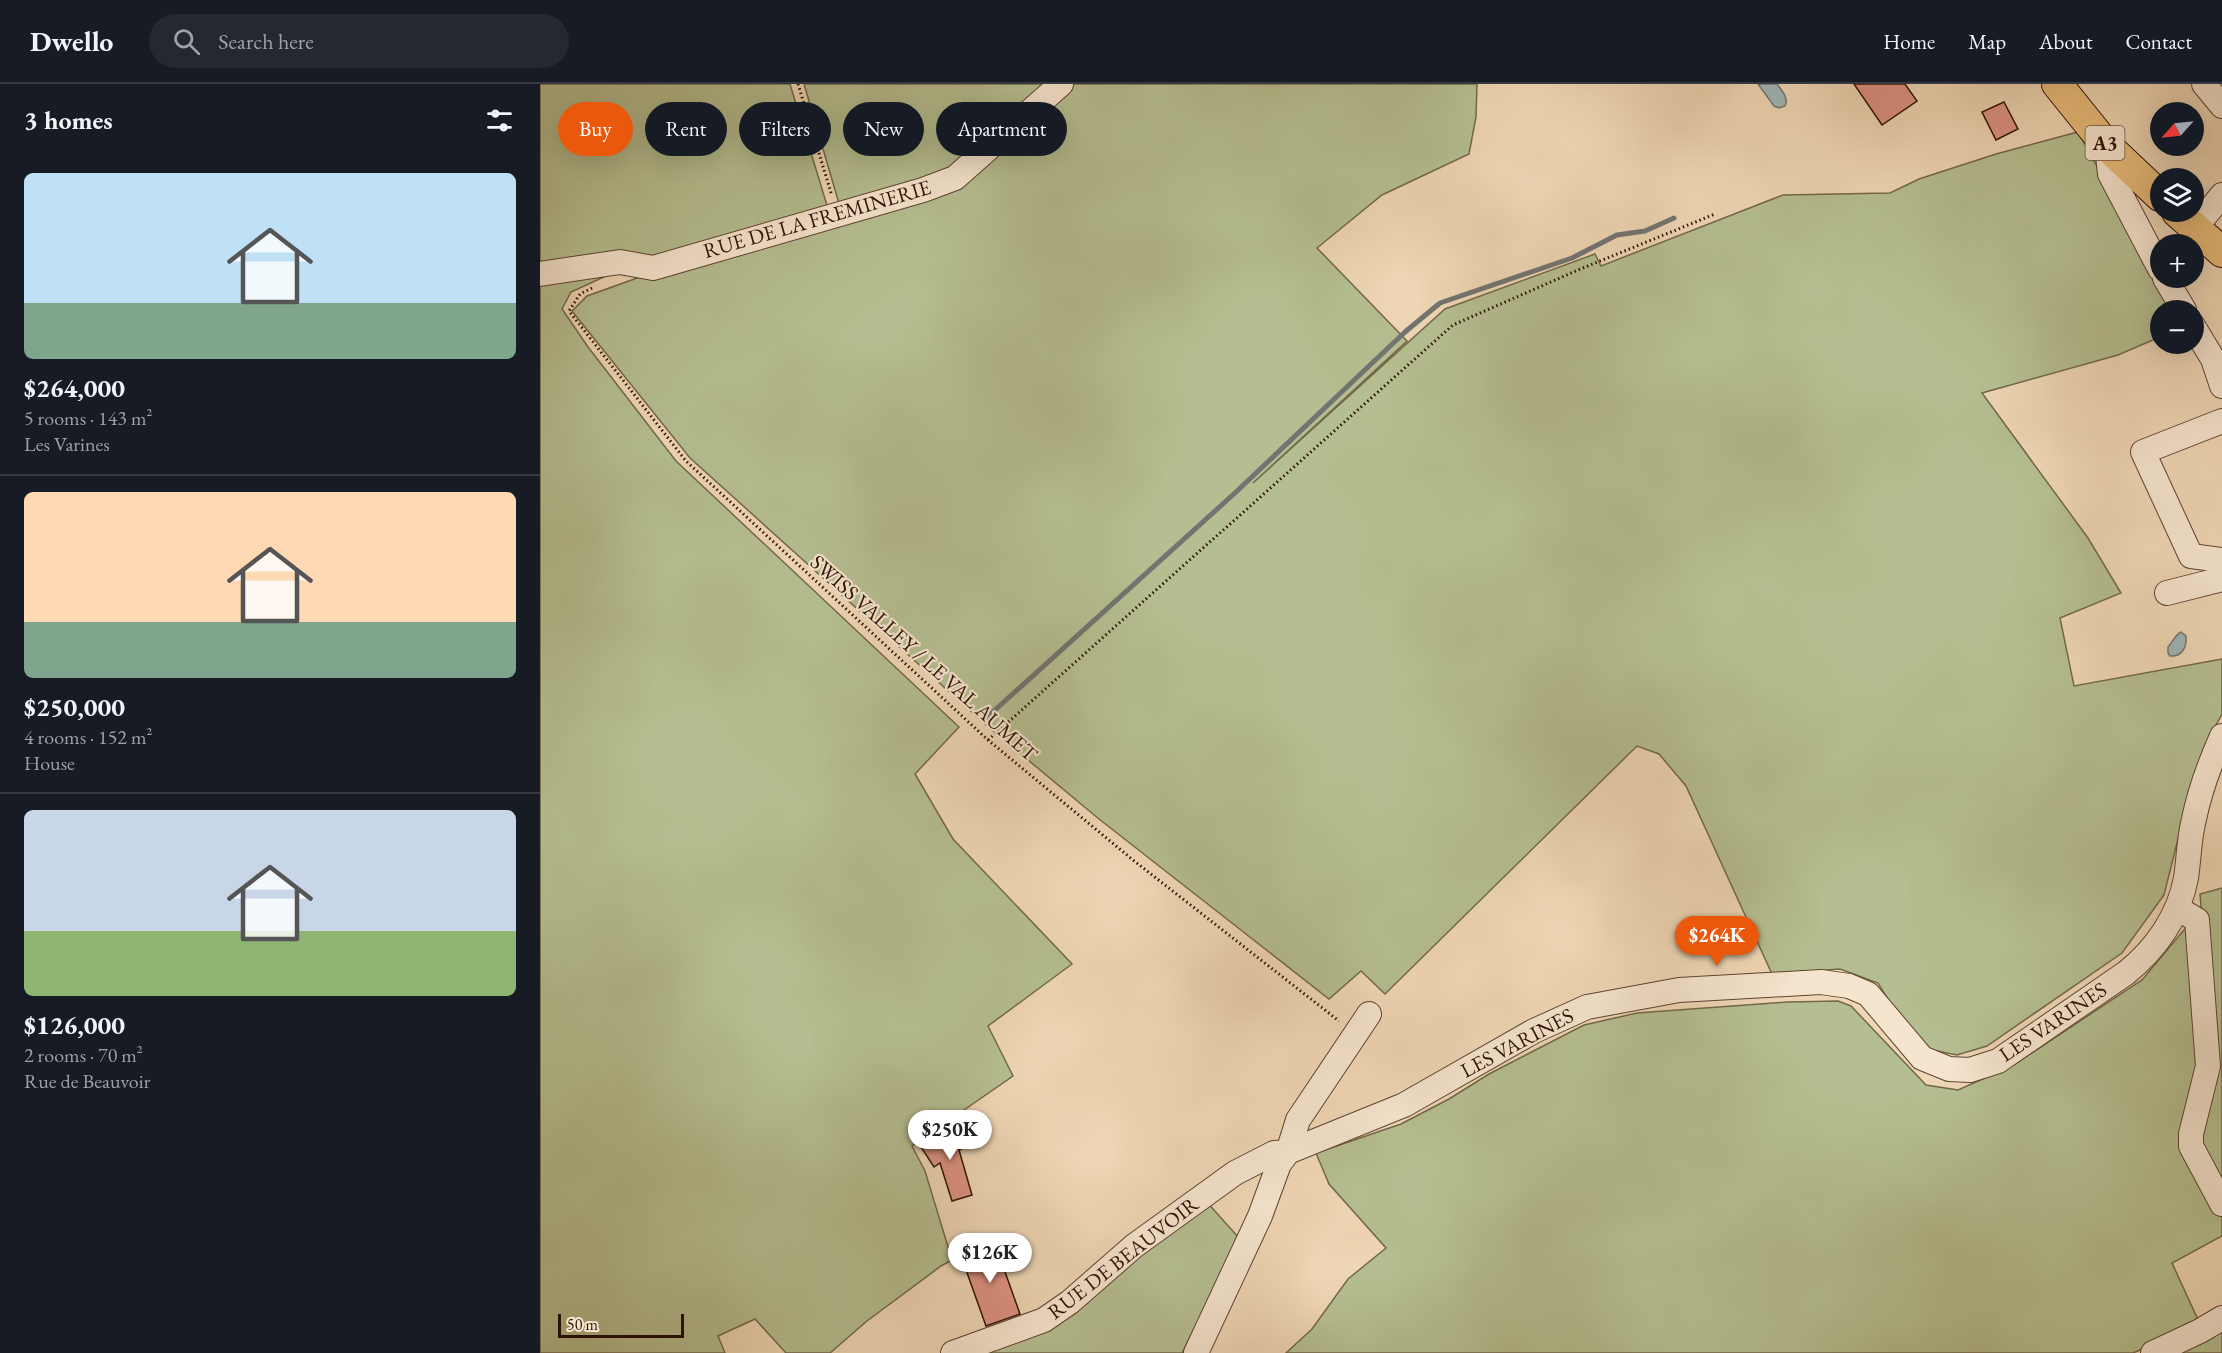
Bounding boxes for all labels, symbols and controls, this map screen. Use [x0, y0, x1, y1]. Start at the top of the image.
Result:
search box [149, 14, 569, 68]
text: Dwello [30, 23, 113, 59]
icon: search [170, 25, 203, 58]
text: Search here [218, 27, 314, 56]
text: Home [1883, 28, 1935, 55]
text: Map [1968, 28, 2006, 55]
text: About [2039, 28, 2092, 55]
text: Contact [2125, 28, 2192, 55]
chip: Buy [558, 102, 633, 156]
chip: Rent [645, 102, 727, 156]
chip: Filters [739, 102, 831, 156]
chip: New [843, 102, 924, 156]
chip: Apartment [936, 102, 1067, 156]
north arrow [2150, 102, 2204, 156]
map controls [2150, 102, 2204, 354]
text: 3 homes [24, 103, 113, 137]
icon: filters [483, 104, 516, 137]
road number: A3 [2086, 126, 2124, 160]
button: layers [2150, 168, 2204, 222]
street label: RUE DE LA FREMINERIE [700, 173, 934, 264]
icon: home [216, 212, 324, 320]
button: + [2150, 234, 2204, 288]
button: − [2150, 300, 2204, 354]
text: $264,000 [24, 371, 125, 405]
text: 5 rooms · 143 m² [24, 405, 152, 431]
text: Les Varines [24, 431, 110, 457]
icon: home [216, 531, 324, 639]
street label: SWISS VALLEY / LE VAL AUMET [805, 548, 1044, 768]
text: $250,000 [24, 690, 125, 724]
text: 4 rooms · 152 m² [24, 724, 152, 750]
text: House [24, 750, 75, 776]
icon: home [216, 849, 324, 957]
pin: $264K [1675, 916, 1759, 967]
text: $264K [1689, 922, 1745, 948]
street label: LES VARINES [1994, 976, 2112, 1068]
street label: LES VARINES [1456, 1001, 1578, 1084]
text: $126,000 [24, 1008, 125, 1042]
text: 2 rooms · 70 m² [24, 1042, 143, 1068]
text: Rue de Beauvoir [24, 1068, 150, 1094]
pin: $250K [908, 1110, 992, 1161]
text: $250K [922, 1116, 978, 1142]
street label: RUE DE BEAUVOIR [1042, 1190, 1204, 1325]
pin: $126K [948, 1233, 1032, 1284]
text: $126K [962, 1239, 1018, 1265]
scale bar [558, 1311, 684, 1338]
text: 50 m [567, 1314, 598, 1335]

